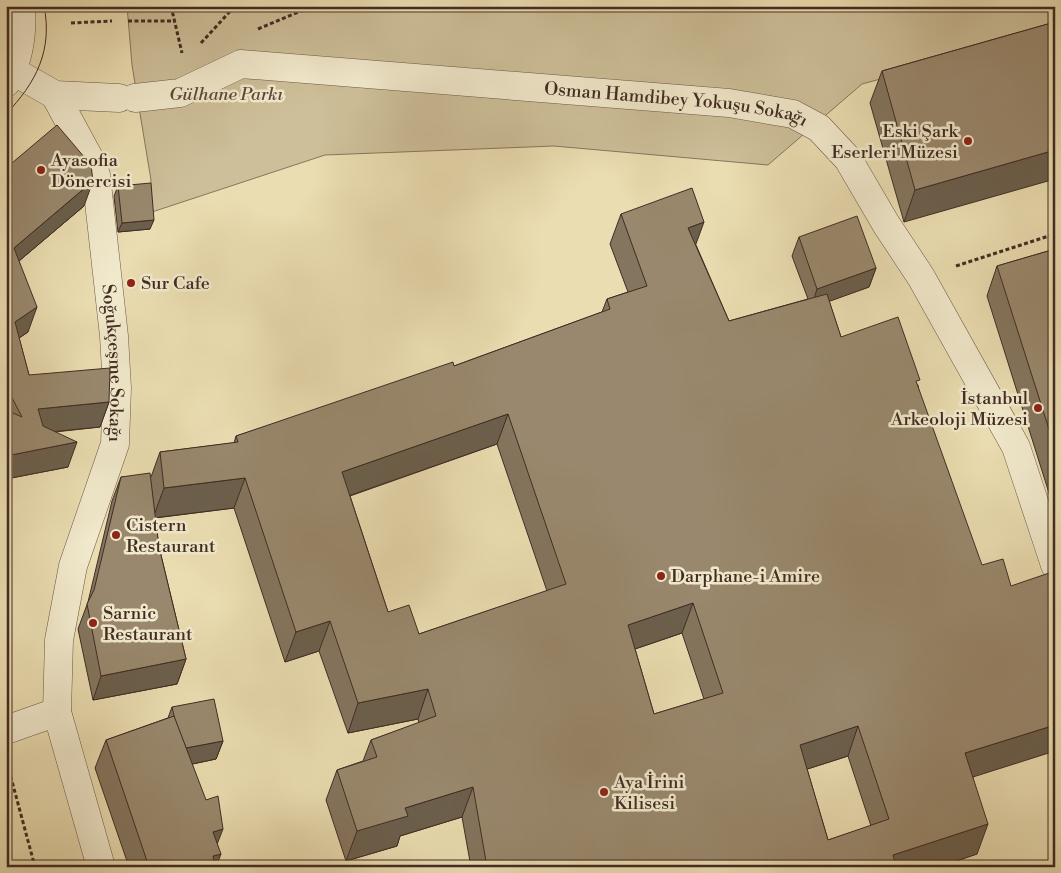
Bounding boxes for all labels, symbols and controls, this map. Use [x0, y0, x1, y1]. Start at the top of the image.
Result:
street label: Osman Hamdibey Yokuşu Sokağı [543, 77, 812, 132]
park label: Gülhane Parkı [169, 83, 283, 106]
place label: Eski Şark Eserleri Müzesi [831, 120, 960, 164]
marker: Eski Şark Eserleri Müzesi [962, 135, 974, 147]
place label: Ayasofia Dönercisi [50, 149, 131, 193]
marker: Ayasofia Dönercisi [35, 164, 47, 176]
place label: Sur Cafe [141, 272, 210, 295]
marker: Sur Cafe [125, 277, 137, 289]
street label: Soğukçeşme Sokağı [97, 283, 129, 443]
place label: İstanbul Arkeoloji Müzesi [890, 387, 1029, 431]
marker: İstanbul Arkeoloji Müzesi [1032, 402, 1044, 414]
place label: Cistern Restaurant [126, 514, 216, 558]
marker: Cistern Restaurant [110, 529, 122, 541]
place label: Darphane-i Amire [671, 565, 820, 588]
marker: Darphane-i Amire [655, 570, 667, 582]
place label: Sarnic Restaurant [103, 602, 193, 646]
marker: Sarnic Restaurant [87, 617, 99, 629]
place label: Aya İrini Kilisesi [613, 771, 684, 815]
marker: Aya İrini Kilisesi [598, 786, 610, 798]

